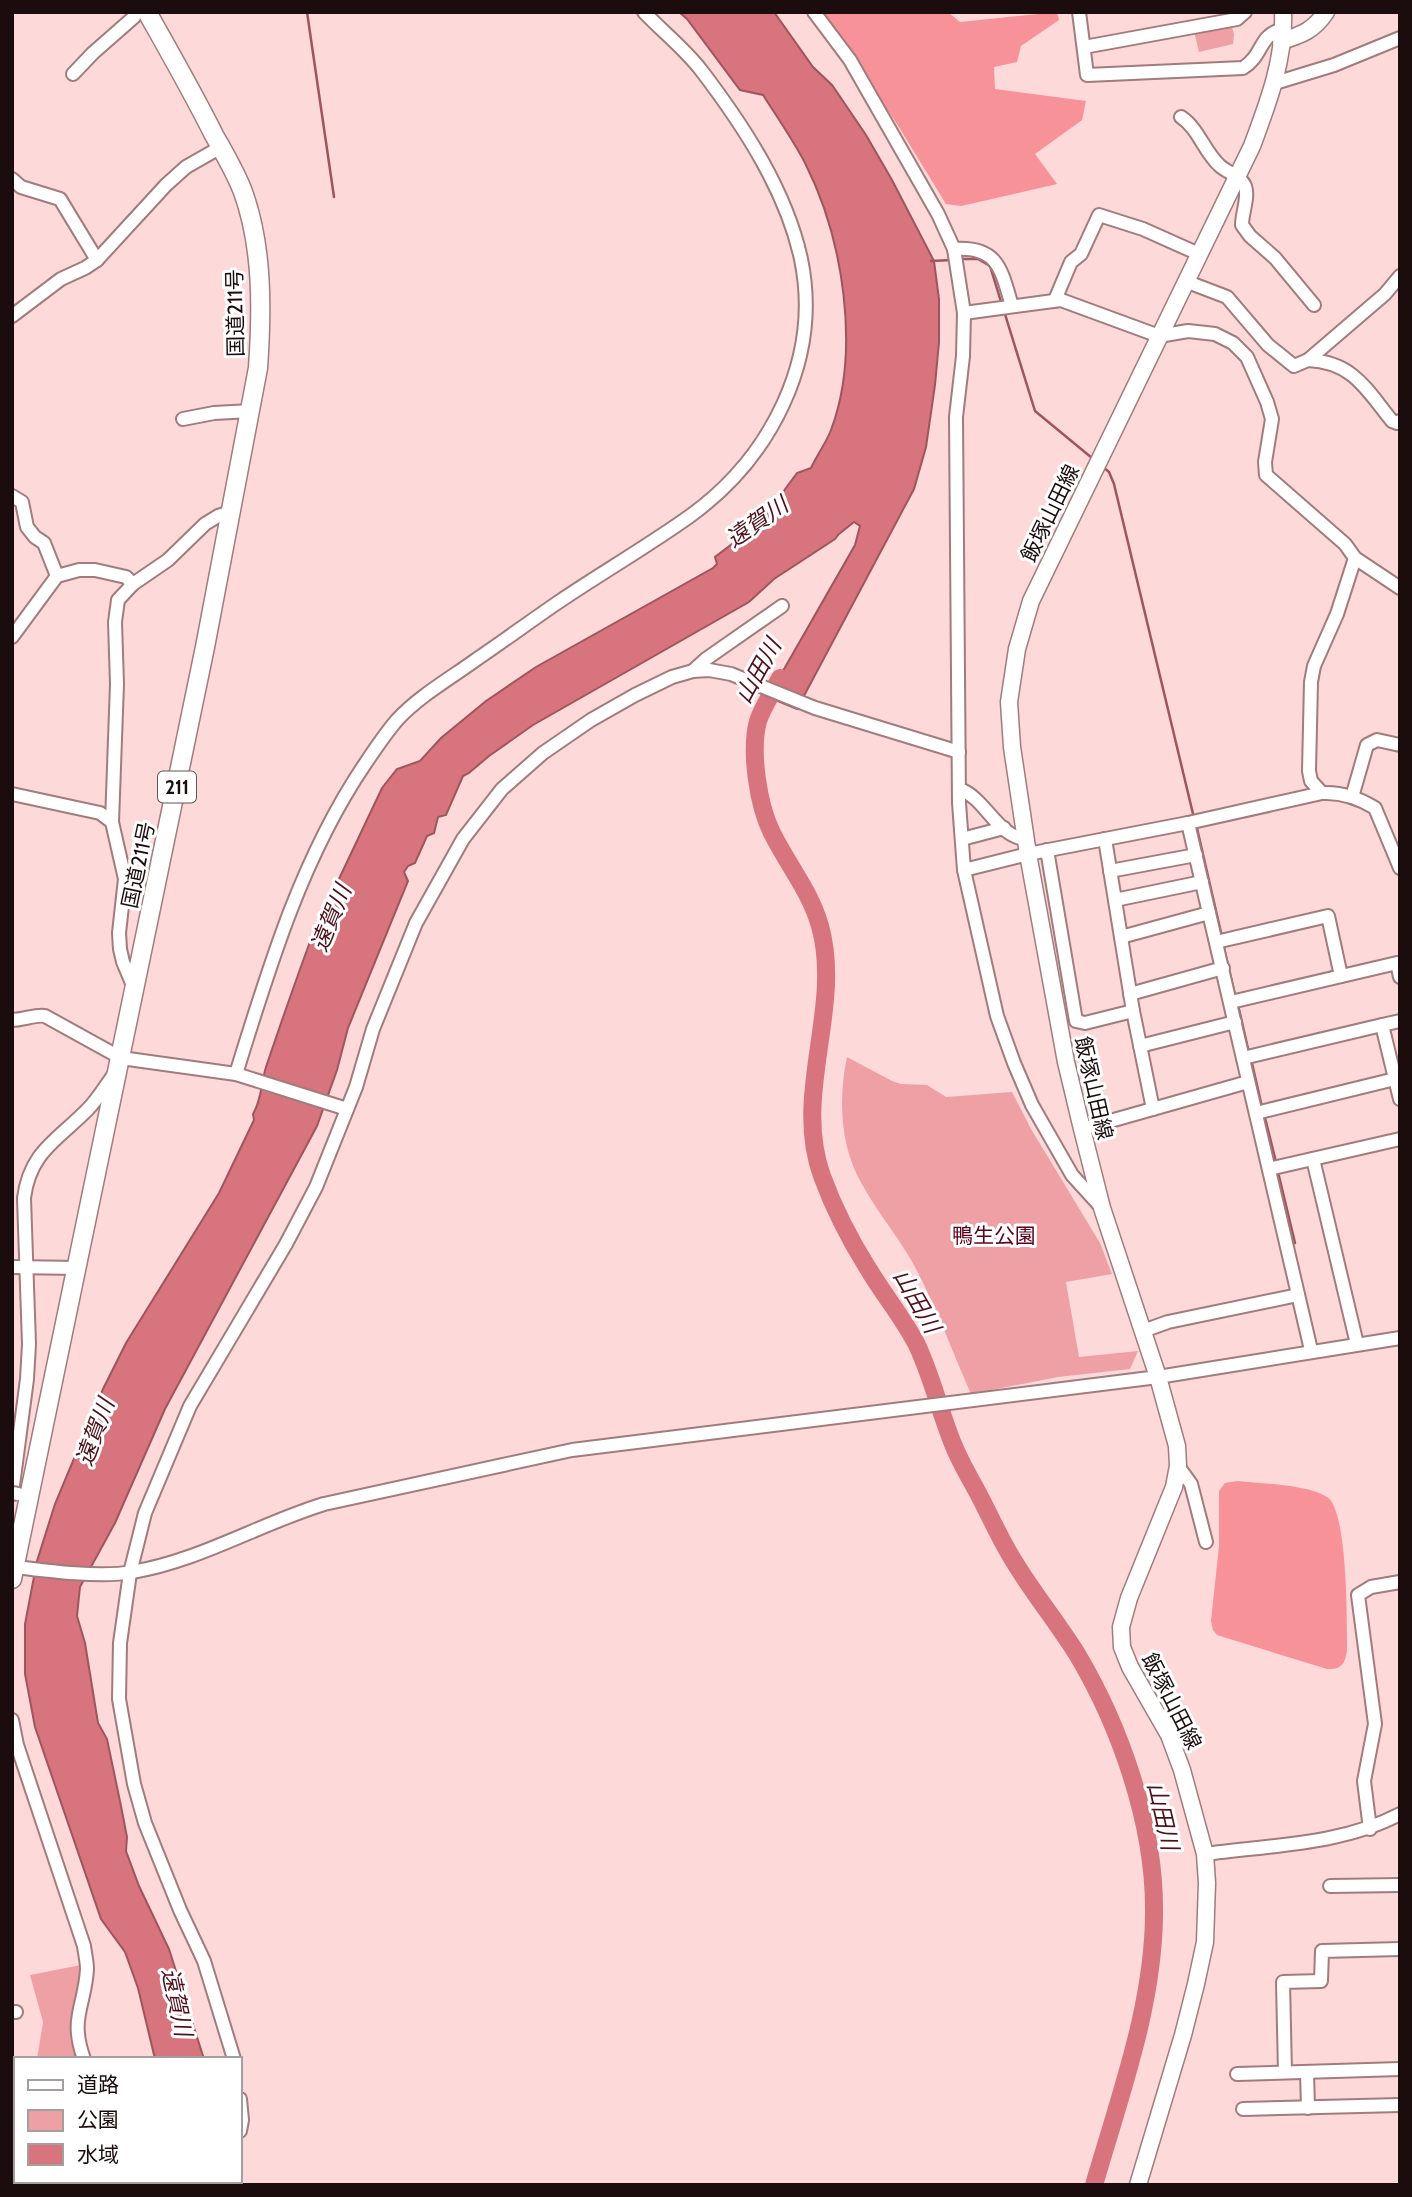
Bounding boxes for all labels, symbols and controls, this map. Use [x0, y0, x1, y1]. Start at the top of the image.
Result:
street label: 国道211号 [222, 269, 248, 357]
street label: 飯塚山田線 [1016, 460, 1084, 566]
water label: 遠賀川 [721, 489, 796, 553]
water label: 山田川 [729, 631, 788, 708]
road number: 211 [158, 772, 196, 802]
street label: 国道211号 [117, 820, 159, 910]
water label: 遠賀川 [305, 878, 358, 955]
street label: 飯塚山田線 [1070, 1034, 1118, 1142]
park label: 鴨生公園 [952, 1223, 1036, 1248]
water label: 山田川 [888, 1264, 948, 1340]
water label: 遠賀川 [70, 1392, 121, 1469]
street label: 飯塚山田線 [1137, 1649, 1207, 1753]
water label: 山田川 [1142, 1779, 1185, 1856]
water label: 遠賀川 [156, 1965, 198, 2042]
legend [14, 2057, 242, 2183]
text: 道路 [77, 2072, 119, 2097]
text: 公園 [77, 2107, 119, 2132]
text: 水域 [77, 2142, 119, 2167]

